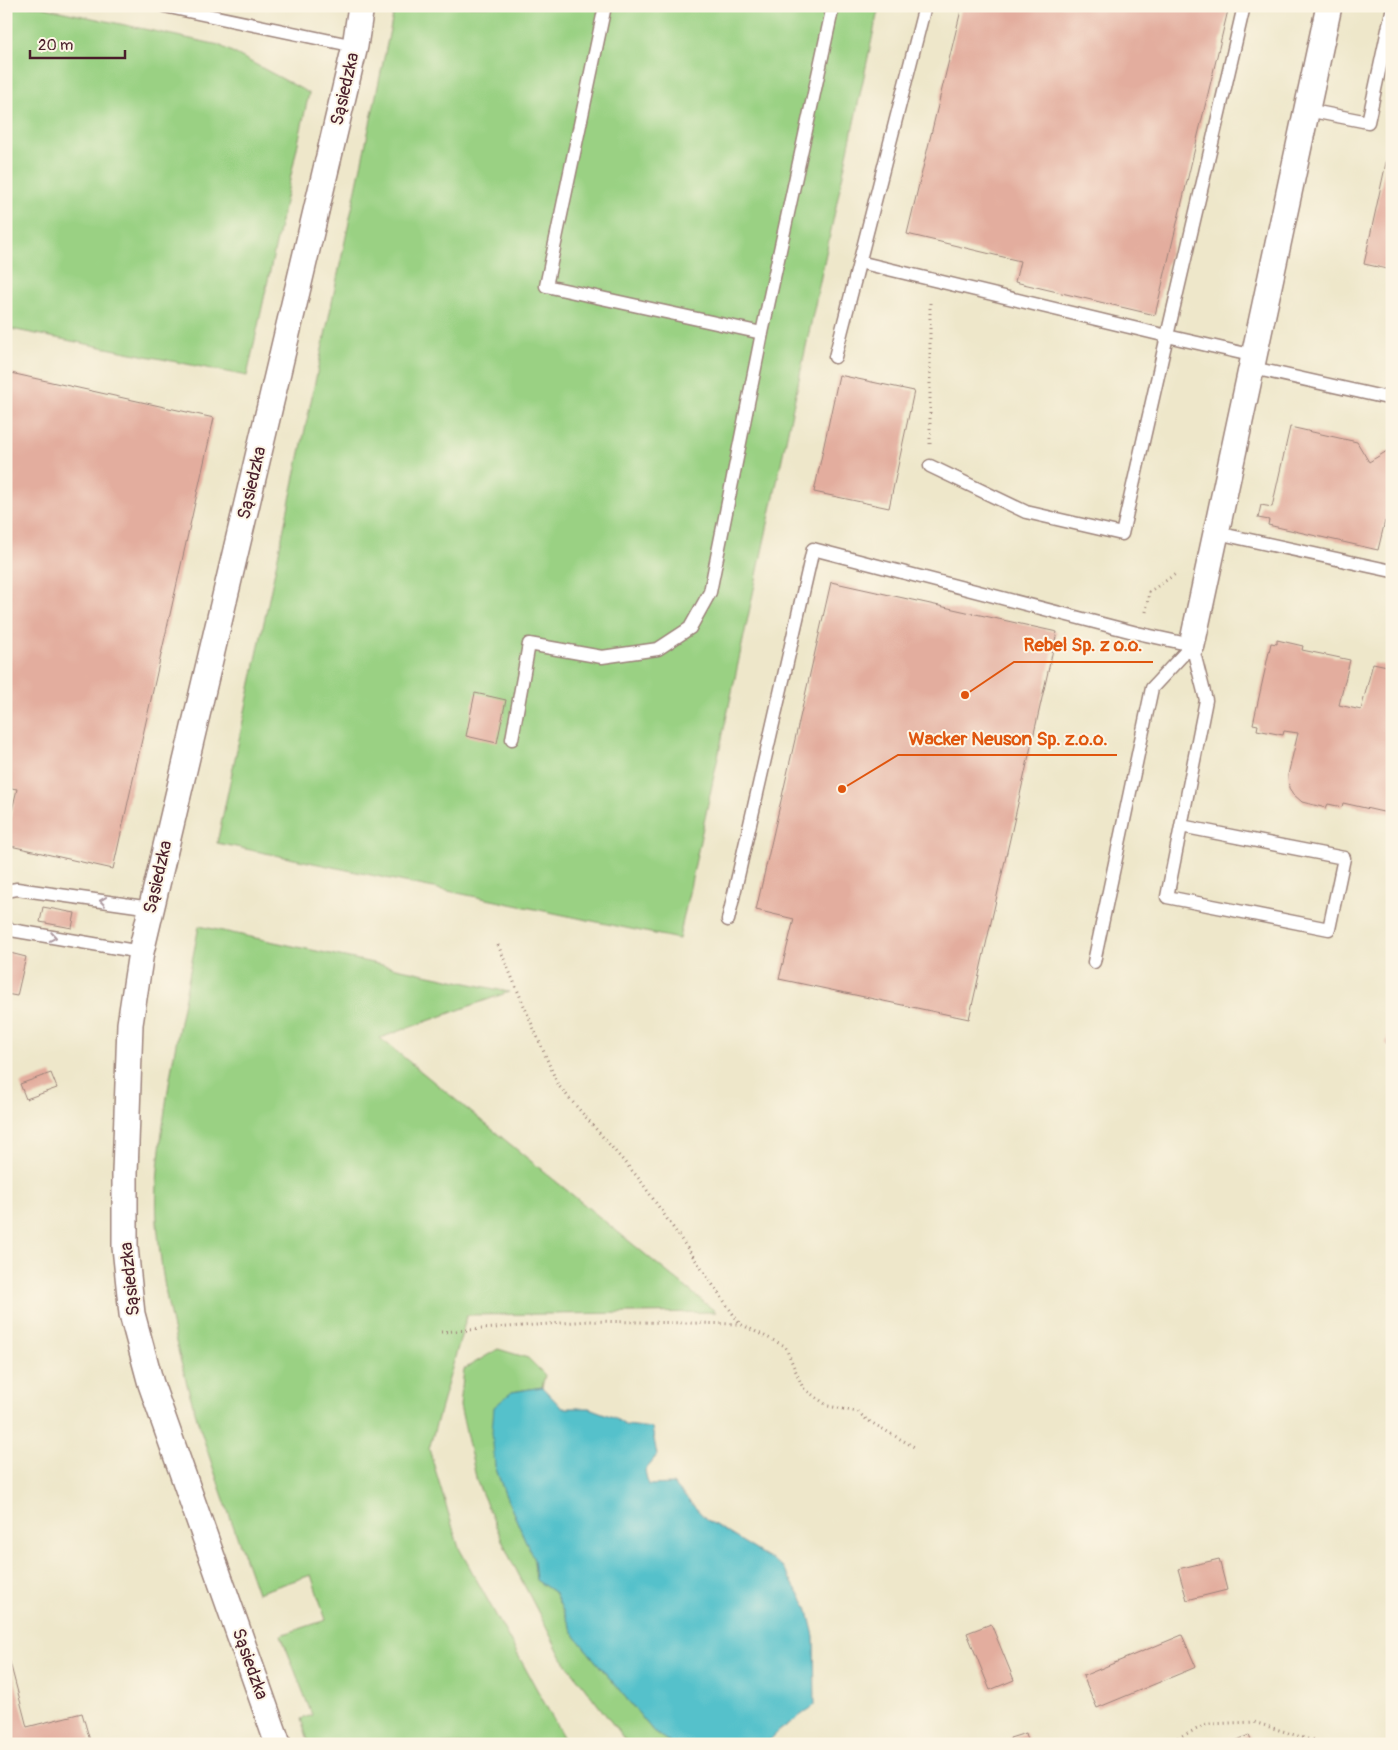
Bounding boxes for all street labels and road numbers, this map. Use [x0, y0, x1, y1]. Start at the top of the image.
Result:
street label: Sąsiedzka [325, 50, 365, 128]
street label: Sąsiedzka [232, 444, 272, 522]
street label: Sąsiedzka [138, 838, 178, 916]
street label: Sąsiedzka [115, 1241, 145, 1317]
street label: Sąsiedzka [227, 1625, 273, 1703]

